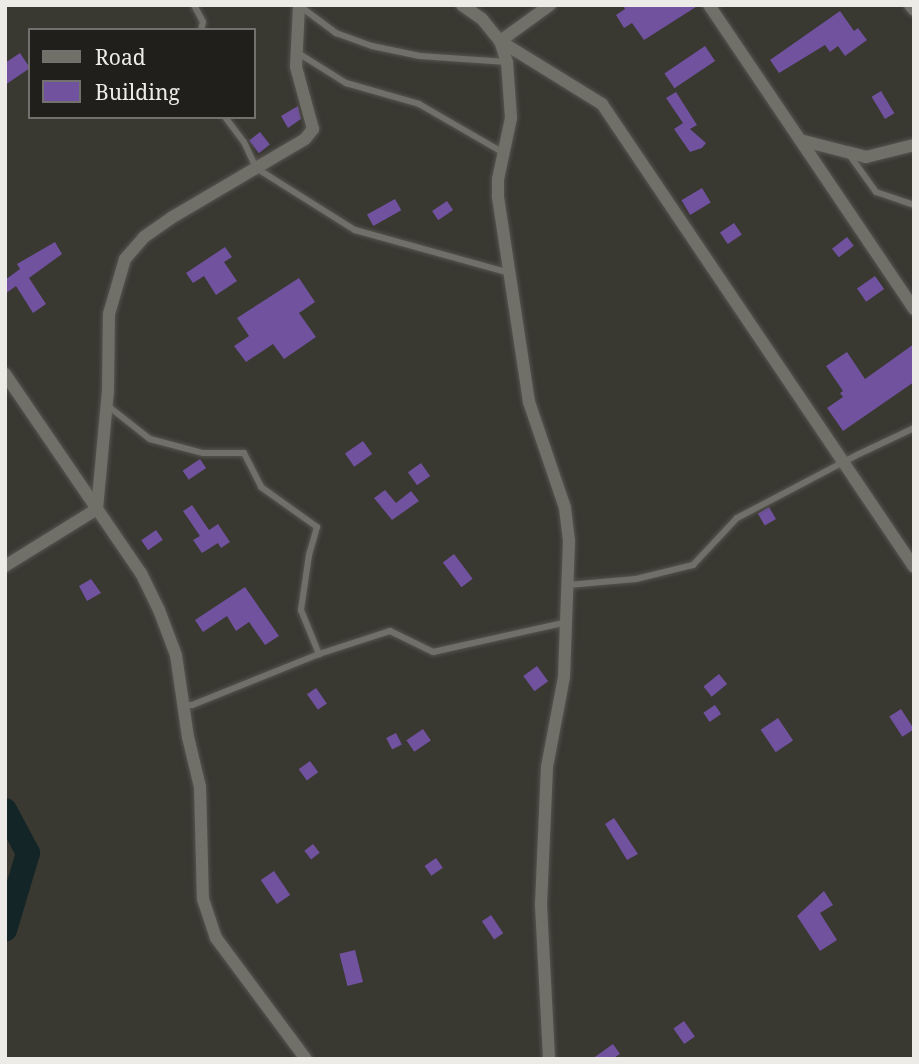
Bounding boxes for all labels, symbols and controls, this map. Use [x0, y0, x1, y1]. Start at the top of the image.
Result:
legend [28, 28, 256, 119]
text: Road [95, 43, 146, 71]
text: Building [95, 78, 180, 106]

